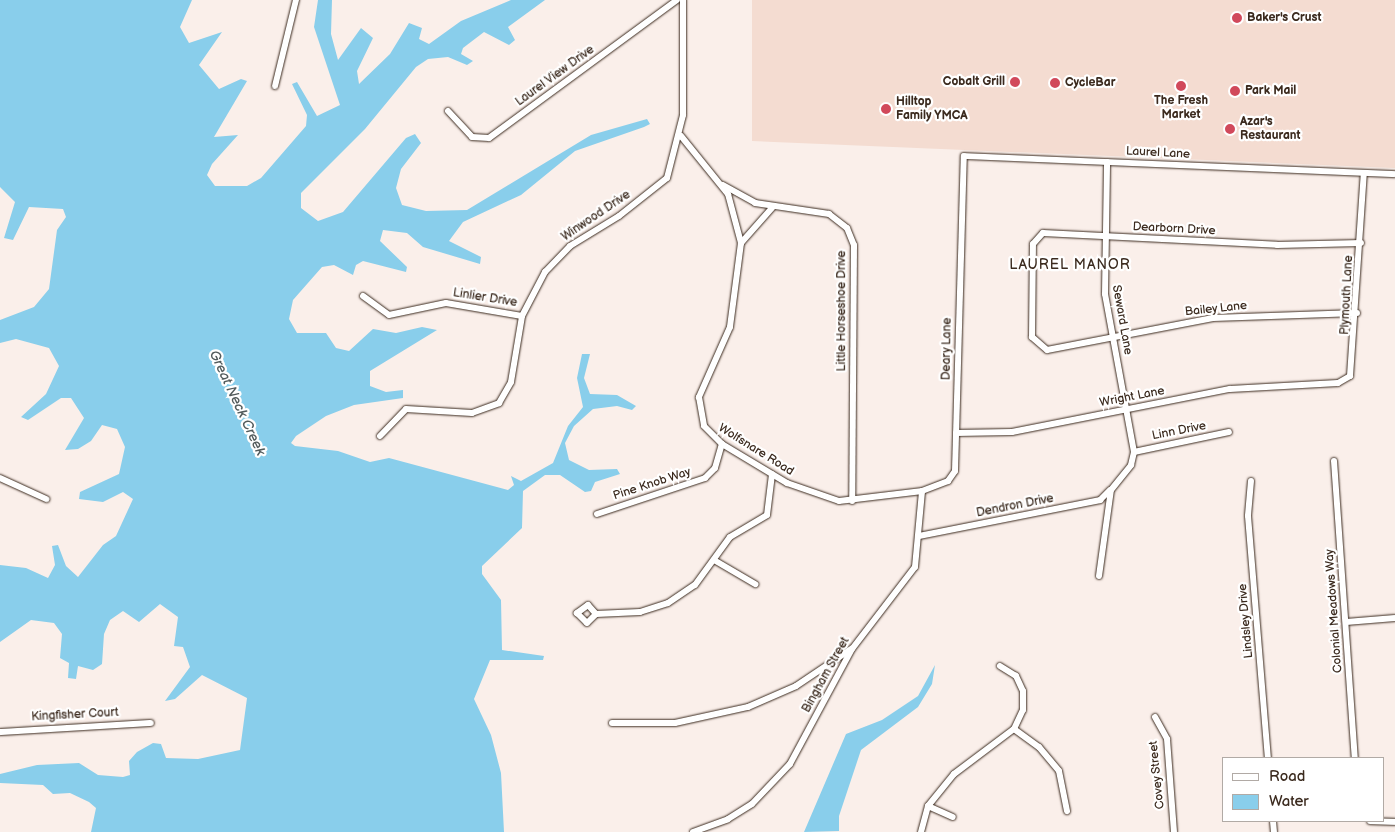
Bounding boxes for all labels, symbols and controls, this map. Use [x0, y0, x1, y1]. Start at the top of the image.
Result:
place label: Baker's Crust [1247, 11, 1321, 25]
marker: Baker's Crust [1231, 12, 1243, 24]
street label: Laurel View Drive [513, 43, 597, 109]
place label: Cobalt Grill [943, 75, 1005, 89]
marker: Cobalt Grill [1009, 76, 1021, 88]
place label: CycleBar [1065, 76, 1115, 90]
marker: CycleBar [1049, 77, 1061, 89]
marker: The Fresh Market [1175, 80, 1187, 92]
place label: Park Mail [1245, 84, 1296, 98]
marker: Park Mail [1229, 85, 1241, 97]
place label: The Fresh Market [1154, 94, 1208, 122]
place label: Hilltop Family YMCA [896, 95, 968, 123]
marker: Hilltop Family YMCA [880, 103, 892, 115]
place label: Azar's Restaurant [1240, 115, 1301, 143]
marker: Azar's Restaurant [1224, 123, 1236, 135]
street label: Laurel Lane [1125, 144, 1191, 162]
street label: Winwood Drive [559, 188, 633, 244]
street label: Dearborn Drive [1132, 220, 1216, 238]
street label: Little Horseshoe Drive [835, 251, 849, 371]
street label: Plymouth Lane [1338, 255, 1356, 335]
district label: LAUREL MANOR [1008, 257, 1132, 273]
street label: Seward Lane [1109, 284, 1135, 356]
street label: Linlier Drive [452, 286, 518, 310]
street label: Bailey Lane [1184, 299, 1248, 319]
street label: Deary Lane [939, 317, 955, 381]
water label: Great Neck Creek [205, 348, 269, 458]
street label: Wright Lane [1098, 384, 1166, 410]
street label: Linn Drive [1151, 419, 1207, 443]
street label: Wolfsnare Road [716, 421, 796, 479]
street label: Pine Knob Way [611, 465, 693, 503]
street label: Dendron Drive [975, 491, 1055, 521]
street label: Colonial Meadows Way [1322, 548, 1346, 674]
street label: Lindsley Drive [1236, 583, 1256, 659]
street label: Bingham Street [799, 635, 853, 715]
street label: Kingfisher Court [31, 706, 119, 724]
street label: Covey Street [1146, 740, 1168, 810]
legend [1222, 757, 1385, 822]
text: Road [1269, 767, 1305, 786]
text: Water [1269, 792, 1309, 811]

